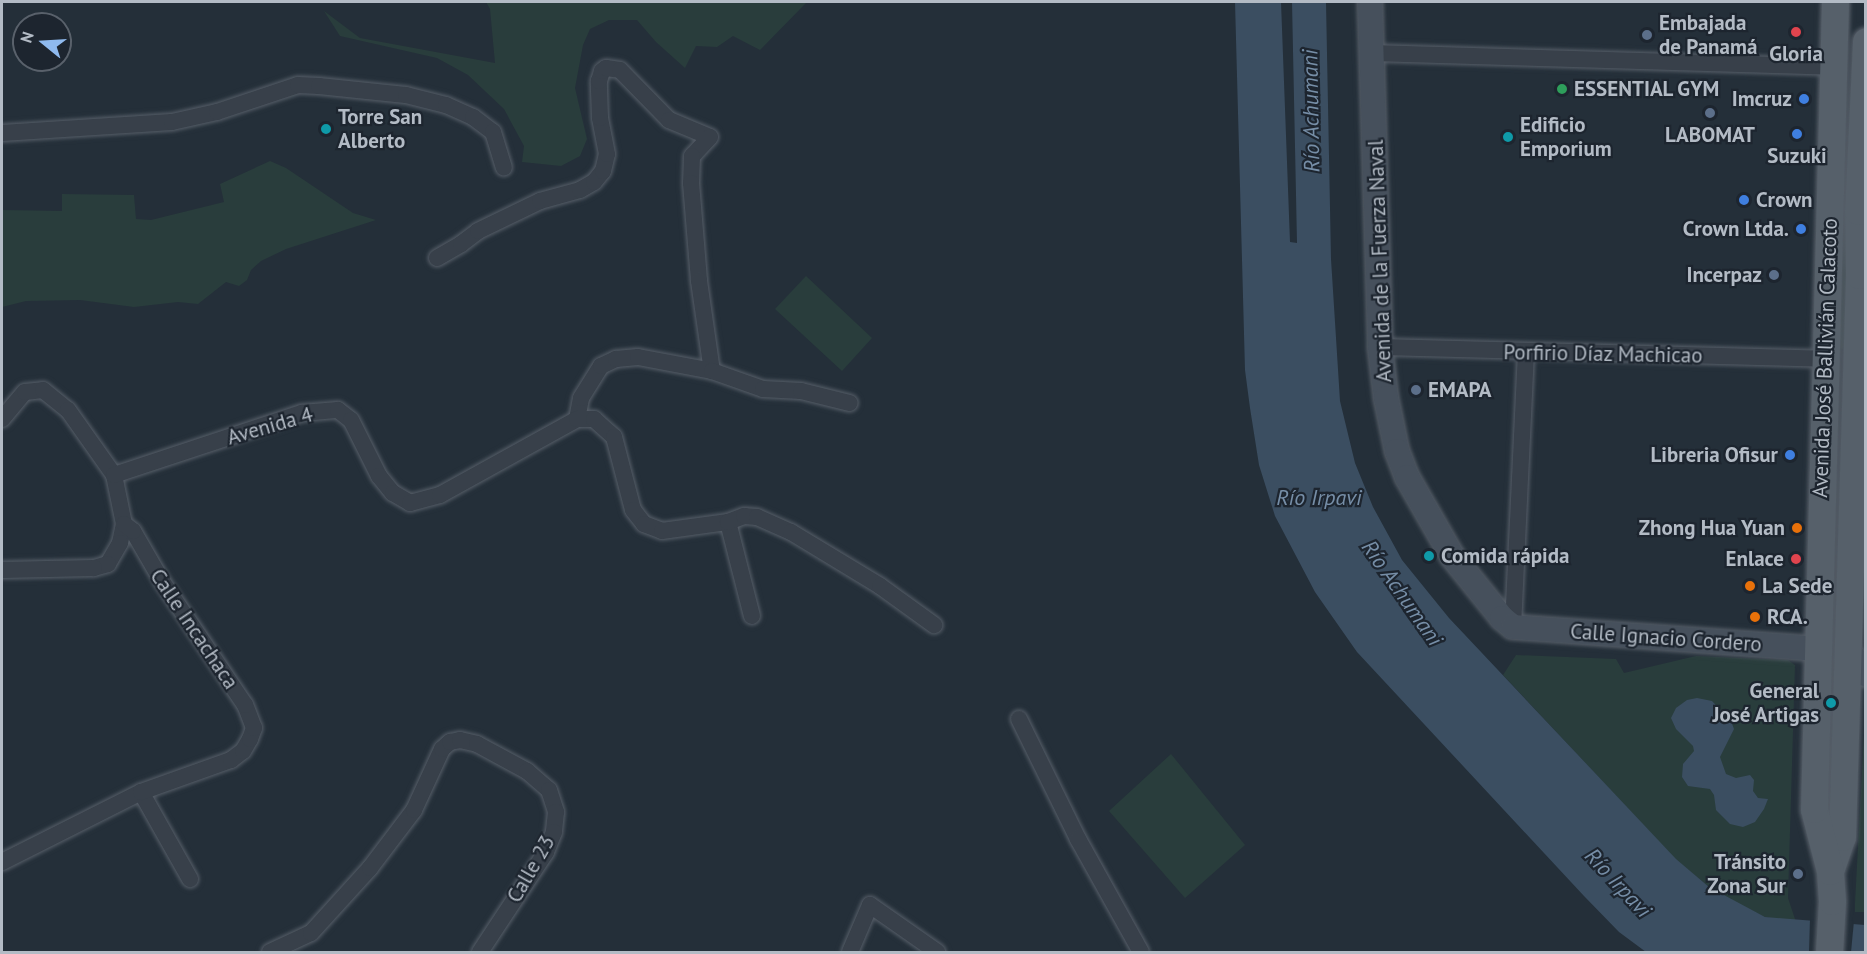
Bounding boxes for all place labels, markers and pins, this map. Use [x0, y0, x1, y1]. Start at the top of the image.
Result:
place label: Embajada de Panamá [1659, 10, 1757, 60]
marker: Gloria [1789, 25, 1803, 39]
marker: Embajada de Panamá [1640, 28, 1654, 42]
place label: Gloria [1769, 41, 1823, 67]
place label: ESSENTIAL GYM [1574, 76, 1721, 102]
marker: ESSENTIAL GYM [1555, 82, 1569, 96]
place label: Imcruz [1732, 86, 1792, 112]
marker: Imcruz [1797, 92, 1811, 106]
place label: Torre San Alberto [338, 104, 422, 154]
marker: LABOMAT [1703, 106, 1717, 120]
place label: Edificio Emporium [1520, 112, 1612, 162]
marker: Torre San Alberto [319, 122, 333, 136]
place label: LABOMAT [1665, 122, 1755, 148]
marker: Suzuki [1790, 127, 1804, 141]
marker: Edificio Emporium [1501, 130, 1515, 144]
place label: Suzuki [1767, 143, 1827, 169]
place label: Crown [1756, 187, 1813, 213]
marker: Crown [1737, 193, 1751, 207]
place label: Crown Ltda. [1683, 216, 1789, 242]
marker: Crown Ltda. [1794, 222, 1808, 236]
place label: Incerpaz [1686, 262, 1762, 288]
marker: Incerpaz [1767, 268, 1781, 282]
place label: EMAPA [1428, 377, 1492, 403]
marker: EMAPA [1409, 383, 1423, 397]
place label: Libreria Ofisur [1650, 442, 1778, 468]
marker: Libreria Ofisur [1783, 448, 1797, 462]
place label: Zhong Hua Yuan [1638, 515, 1785, 541]
marker: Zhong Hua Yuan [1790, 521, 1804, 535]
place label: Comida rápida [1441, 543, 1569, 569]
place label: Enlace [1726, 546, 1784, 572]
marker: Comida rápida [1422, 549, 1436, 563]
marker: Enlace [1789, 552, 1803, 566]
place label: La Sede [1762, 573, 1832, 599]
marker: La Sede [1743, 579, 1757, 593]
place label: RCA. [1767, 604, 1808, 630]
marker: RCA. [1748, 610, 1762, 624]
place label: General José Artigas [1712, 678, 1819, 728]
marker: General José Artigas [1824, 696, 1838, 710]
place label: Tránsito Zona Sur [1707, 849, 1786, 899]
marker: Tránsito Zona Sur [1791, 867, 1805, 881]

